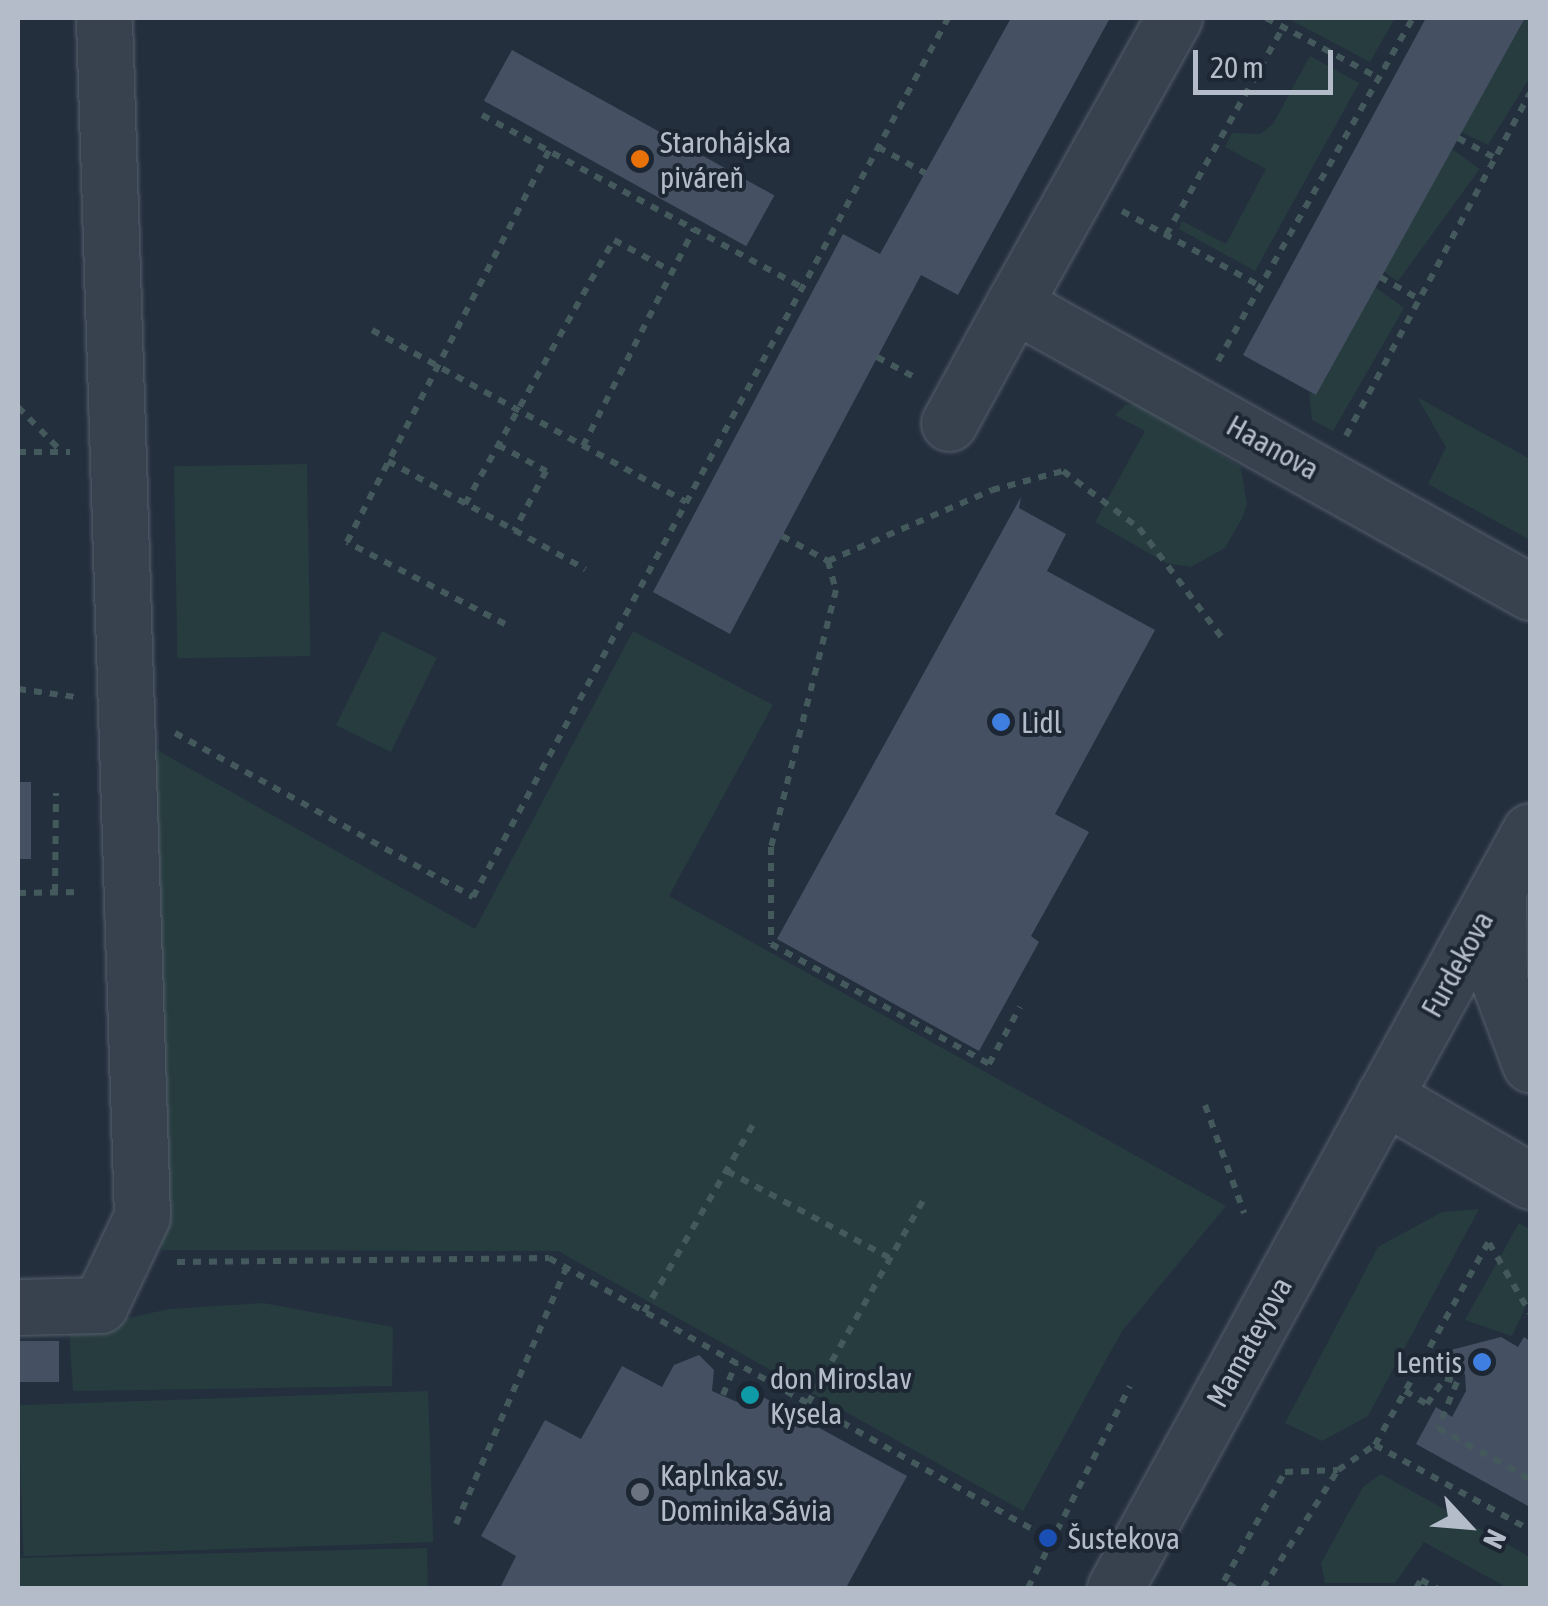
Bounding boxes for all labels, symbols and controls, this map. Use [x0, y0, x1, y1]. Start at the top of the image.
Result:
scale bar [1198, 30, 1338, 92]
text: 20 m [1210, 50, 1264, 84]
place label: Starohájska piváreň [660, 124, 791, 194]
marker: Starohájska piváreň [629, 148, 651, 170]
street label: Haanova [1221, 407, 1325, 487]
place label: Lidl [1021, 704, 1062, 740]
marker: Lidl [990, 711, 1012, 733]
street label: Furdekova [1413, 905, 1501, 1023]
street label: Mamateyova [1199, 1271, 1299, 1413]
place label: Lentis [1396, 1344, 1462, 1380]
marker: Lentis [1471, 1351, 1493, 1373]
place label: don Miroslav Kysela [770, 1360, 912, 1430]
marker: don Miroslav Kysela [739, 1384, 761, 1406]
place label: Kaplnka sv. Dominika Sávia [660, 1457, 832, 1528]
north arrow [1418, 1476, 1518, 1576]
marker: Kaplnka sv. Dominika Sávia [629, 1481, 651, 1503]
place label: Šustekova [1068, 1520, 1180, 1556]
text: N [1477, 1525, 1513, 1554]
marker: Šustekova [1037, 1527, 1059, 1549]

